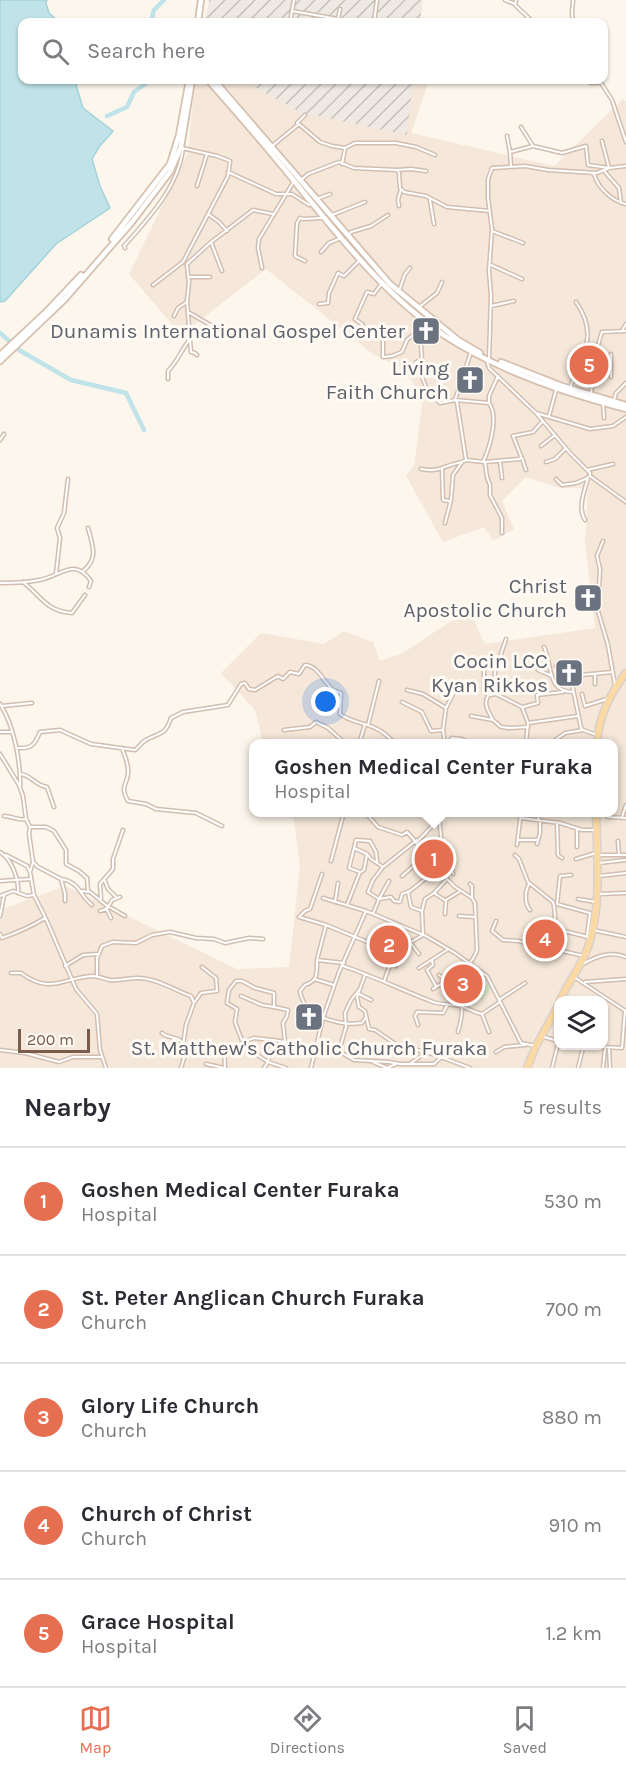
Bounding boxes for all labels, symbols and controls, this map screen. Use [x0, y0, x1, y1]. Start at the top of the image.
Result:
search box [18, 18, 608, 84]
icon: search [39, 35, 72, 68]
text: Search here [87, 38, 205, 64]
church icon: Dunamis International Gospel Center [410, 315, 442, 347]
place label: Dunamis International Gospel Center [50, 319, 405, 343]
pin: 5 [570, 342, 608, 388]
place label: Living Faith Church [326, 356, 449, 404]
church icon: Living Faith Church [454, 364, 486, 396]
place label: Christ Apostolic Church [403, 574, 567, 622]
church icon: Christ Apostolic Church [572, 582, 604, 614]
place label: Cocin LCC Kyan Rikkos [431, 649, 548, 697]
church icon: Cocin LCC Kyan Rikkos [553, 657, 585, 689]
your location [311, 687, 340, 716]
popup [249, 739, 618, 817]
text: Goshen Medical Center Furaka [274, 754, 593, 780]
text: Hospital [274, 780, 351, 803]
pin: 1 [414, 836, 454, 882]
pin: 4 [526, 916, 564, 962]
pin: 2 [370, 922, 408, 968]
pin: 3 [444, 962, 482, 1006]
map controls [554, 996, 608, 1050]
button: layers [554, 996, 608, 1050]
church icon: St. Matthew's Catholic Church Furaka [293, 1001, 325, 1033]
scale bar [18, 1026, 90, 1054]
text: 200 m [27, 1030, 74, 1049]
place label: St. Matthew's Catholic Church Furaka [131, 1036, 487, 1060]
text: Nearby [24, 1092, 111, 1123]
text: 5 results [522, 1096, 602, 1119]
text: Goshen Medical Center Furaka [81, 1177, 400, 1203]
text: 1 [40, 1190, 47, 1213]
text: 530 m [544, 1190, 602, 1213]
text: Hospital [81, 1203, 158, 1226]
text: St. Peter Anglican Church Furaka [81, 1285, 425, 1311]
text: 2 [37, 1298, 50, 1321]
text: 700 m [545, 1298, 602, 1321]
text: Church [81, 1311, 147, 1334]
text: Glory Life Church [81, 1393, 259, 1419]
text: 3 [37, 1406, 50, 1429]
text: 880 m [542, 1406, 602, 1429]
text: Church [81, 1419, 147, 1442]
text: Church of Christ [81, 1501, 252, 1527]
text: 4 [38, 1514, 49, 1537]
text: 910 m [548, 1514, 602, 1537]
text: Church [81, 1527, 147, 1550]
text: Grace Hospital [81, 1609, 235, 1635]
text: 5 [38, 1622, 49, 1645]
text: 1.2 km [546, 1622, 602, 1645]
text: Hospital [81, 1635, 158, 1658]
tab: Map [79, 1702, 112, 1757]
tab: Directions [270, 1702, 345, 1757]
tab: Saved [503, 1702, 547, 1757]

